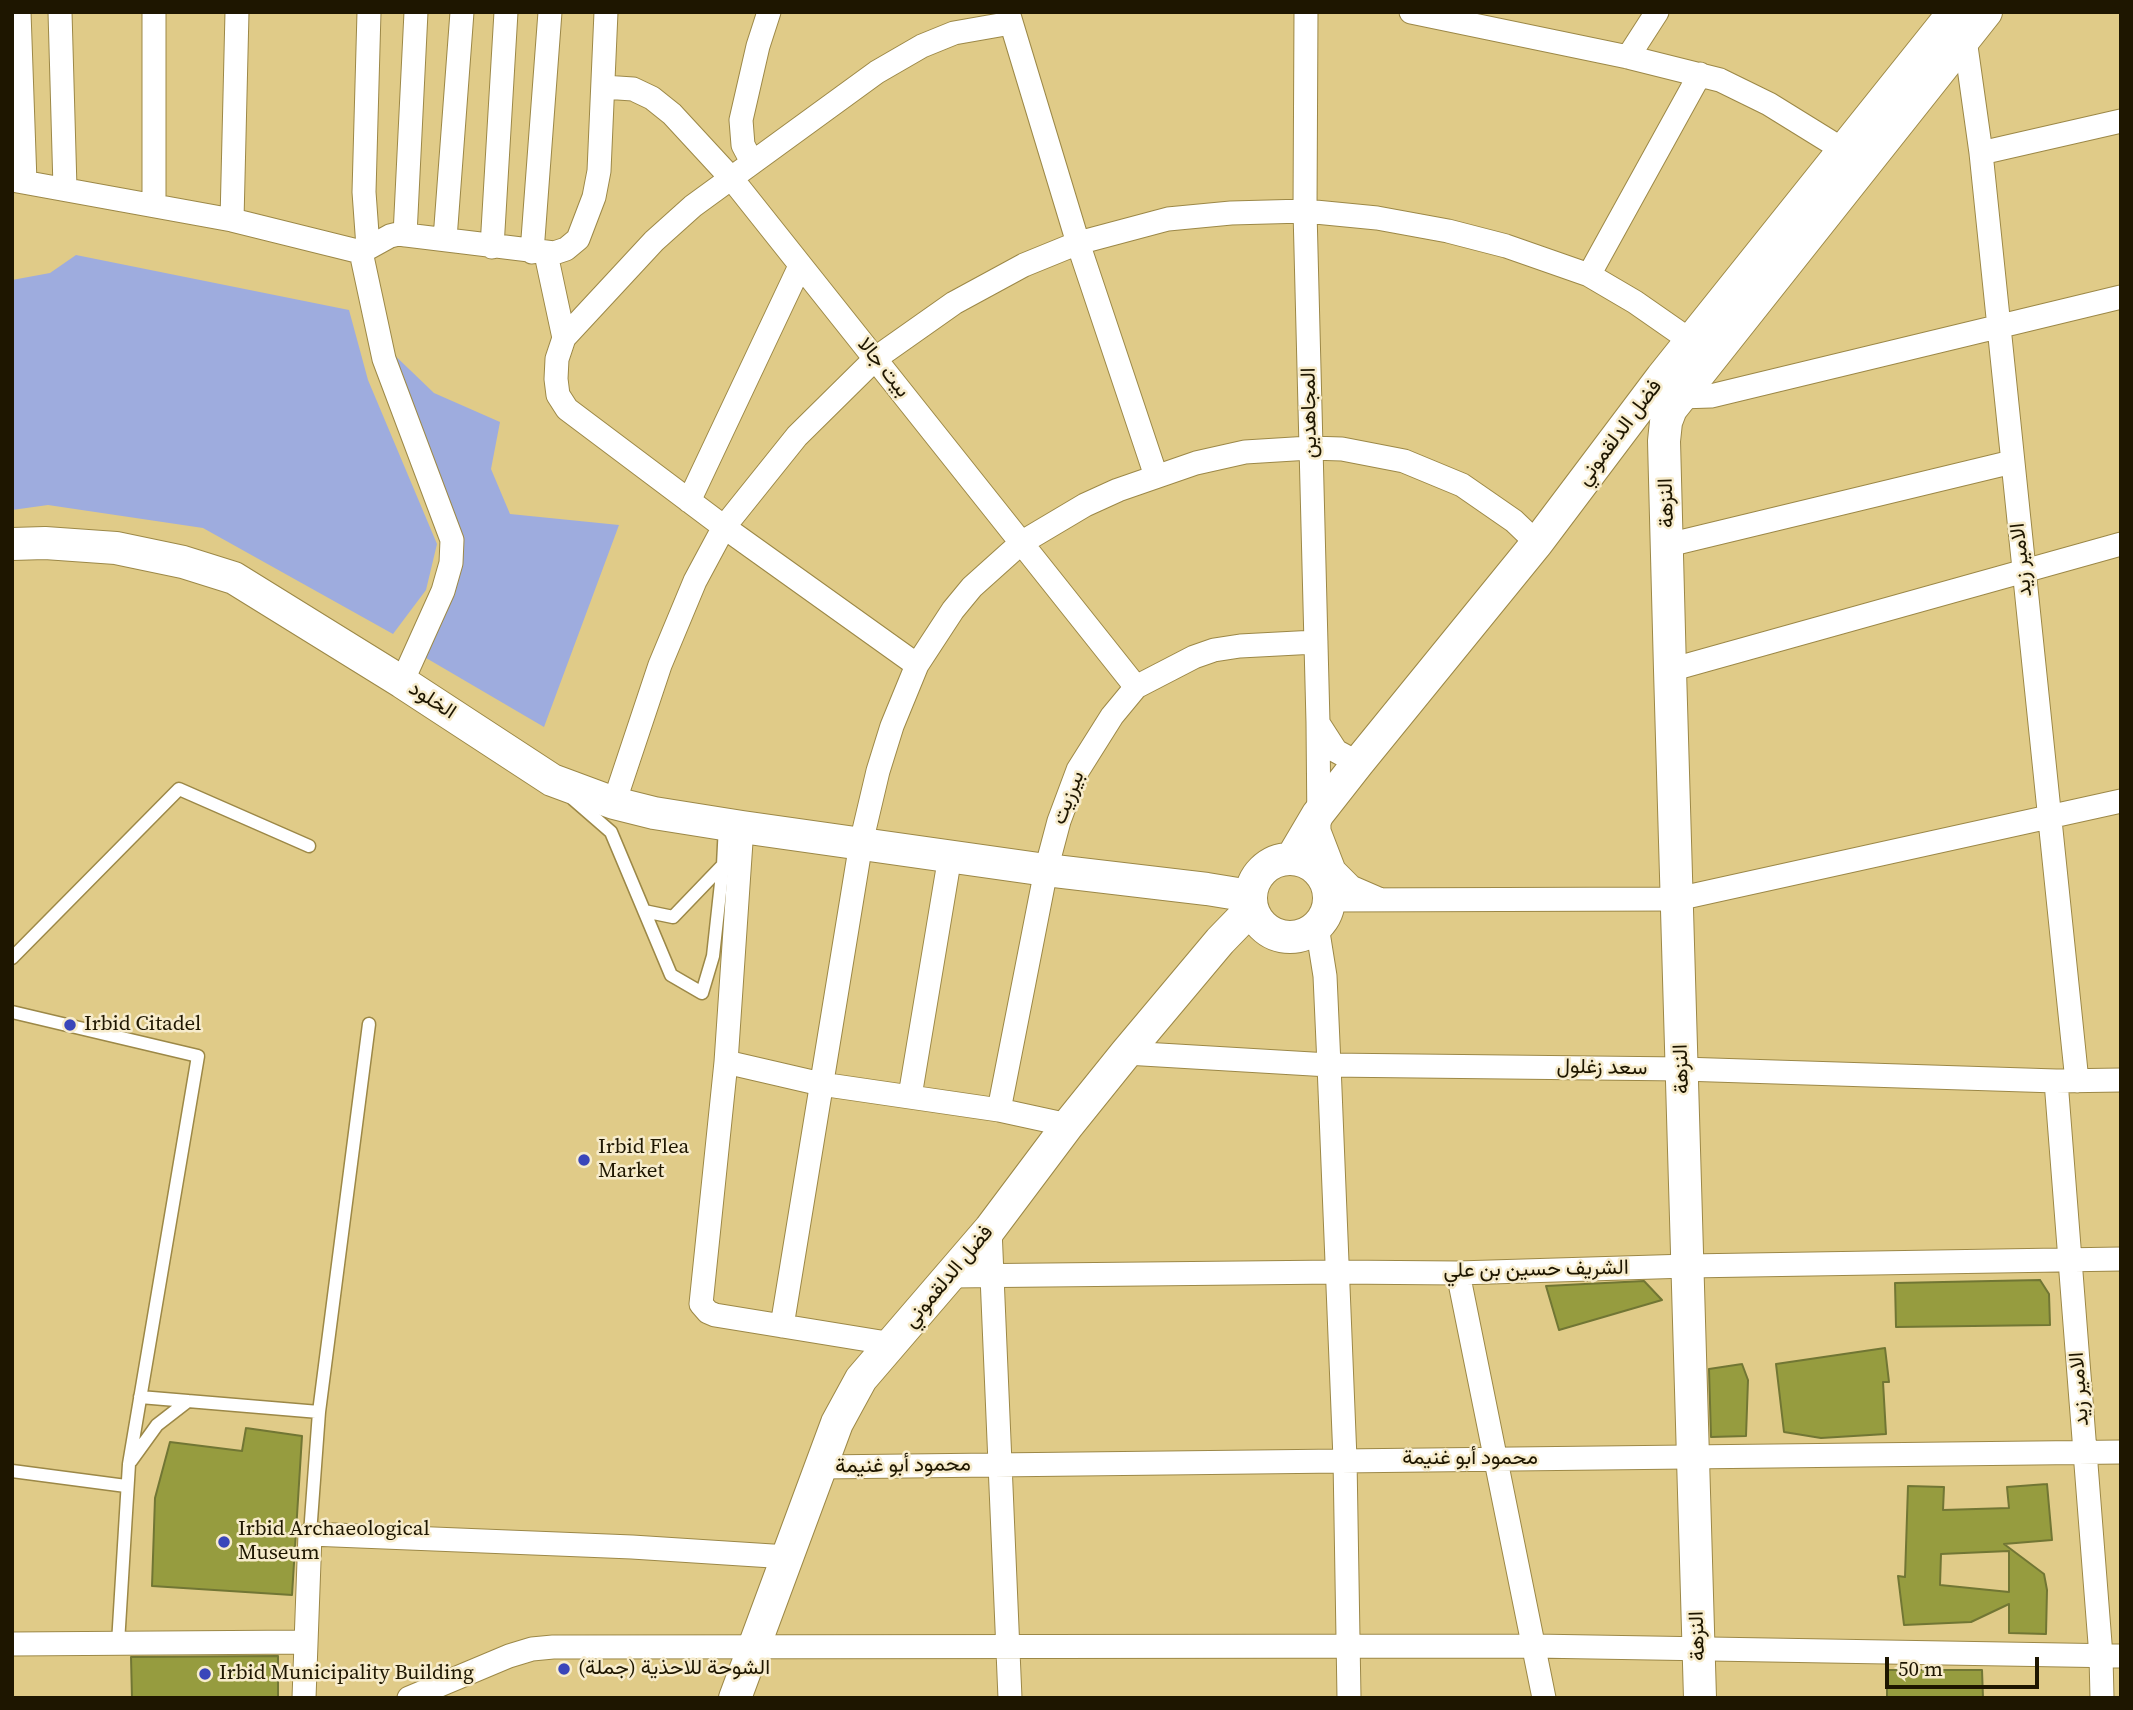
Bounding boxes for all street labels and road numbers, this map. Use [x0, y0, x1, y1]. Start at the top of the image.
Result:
street label: بيت جالا [851, 333, 915, 403]
street label: المجاهدين [1297, 367, 1323, 459]
street label: فضل الدلقموني [1572, 375, 1668, 491]
street label: النزهة [1654, 478, 1680, 528]
street label: الامير زيد [2006, 522, 2038, 598]
street label: الخلود [404, 676, 460, 726]
street label: بيرزيت [1047, 768, 1091, 828]
street label: النزهة [1669, 1044, 1695, 1094]
street label: سعد زغلول [1556, 1055, 1648, 1081]
street label: فضل الدلقموني [899, 1221, 999, 1333]
street label: الشريف حسين بن علي [1443, 1256, 1629, 1284]
street label: الامير زيد [2065, 1351, 2095, 1427]
street label: محمود أبو غنيمة [1402, 1446, 1538, 1472]
street label: محمود أبو غنيمة [835, 1452, 971, 1480]
street label: النزهة [1685, 1611, 1711, 1661]

